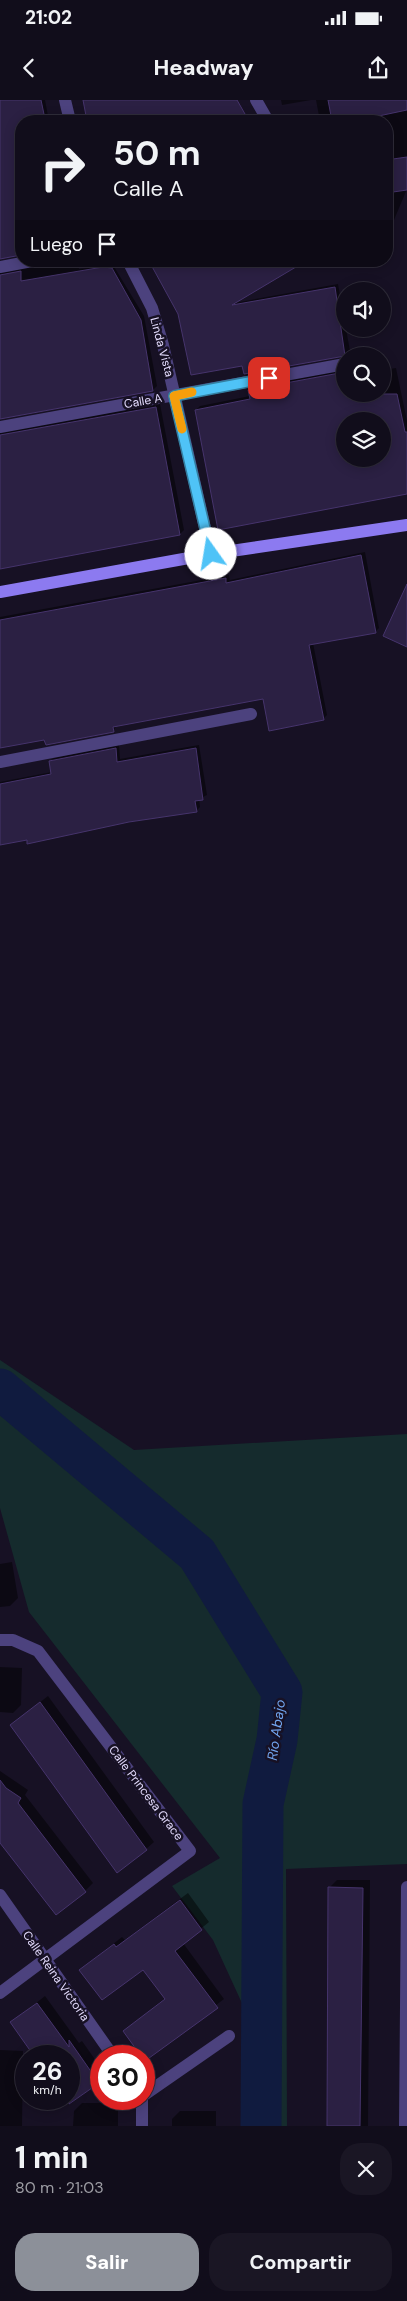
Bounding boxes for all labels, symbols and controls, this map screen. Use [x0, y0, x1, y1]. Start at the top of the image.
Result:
text: 21:02 [25, 5, 72, 30]
text: Headway [153, 53, 254, 82]
icon: back [15, 54, 43, 82]
icon: share [364, 54, 392, 82]
text: 50 m [113, 130, 201, 176]
icon: right [30, 135, 95, 200]
text: Calle A [113, 174, 184, 203]
icon: arrive [93, 230, 121, 258]
text: Luego [30, 232, 83, 257]
map controls [336, 282, 391, 467]
button: sound [336, 282, 391, 337]
street label: Linda Vista [146, 315, 178, 379]
button: search [336, 347, 391, 402]
pin [248, 357, 290, 399]
icon: arrive [255, 364, 283, 392]
street label: Calle A [123, 390, 163, 412]
button: layers [336, 412, 391, 467]
position arrow [184, 527, 236, 579]
water label: Río Abajo [263, 1698, 289, 1762]
street label: Calle Princesa Grace [105, 1742, 187, 1844]
street label: Calle Reina Victoria [19, 1928, 93, 2024]
speed limit sign: 30 [90, 2045, 155, 2110]
text: 26 [32, 2055, 63, 2088]
text: km/h [33, 2082, 62, 2098]
text: 1 min [15, 2138, 88, 2177]
button: close [340, 2143, 392, 2195]
text: 80 m · 21:03 [15, 2177, 104, 2198]
button: Salir [15, 2233, 199, 2291]
button: Compartir [209, 2233, 392, 2291]

